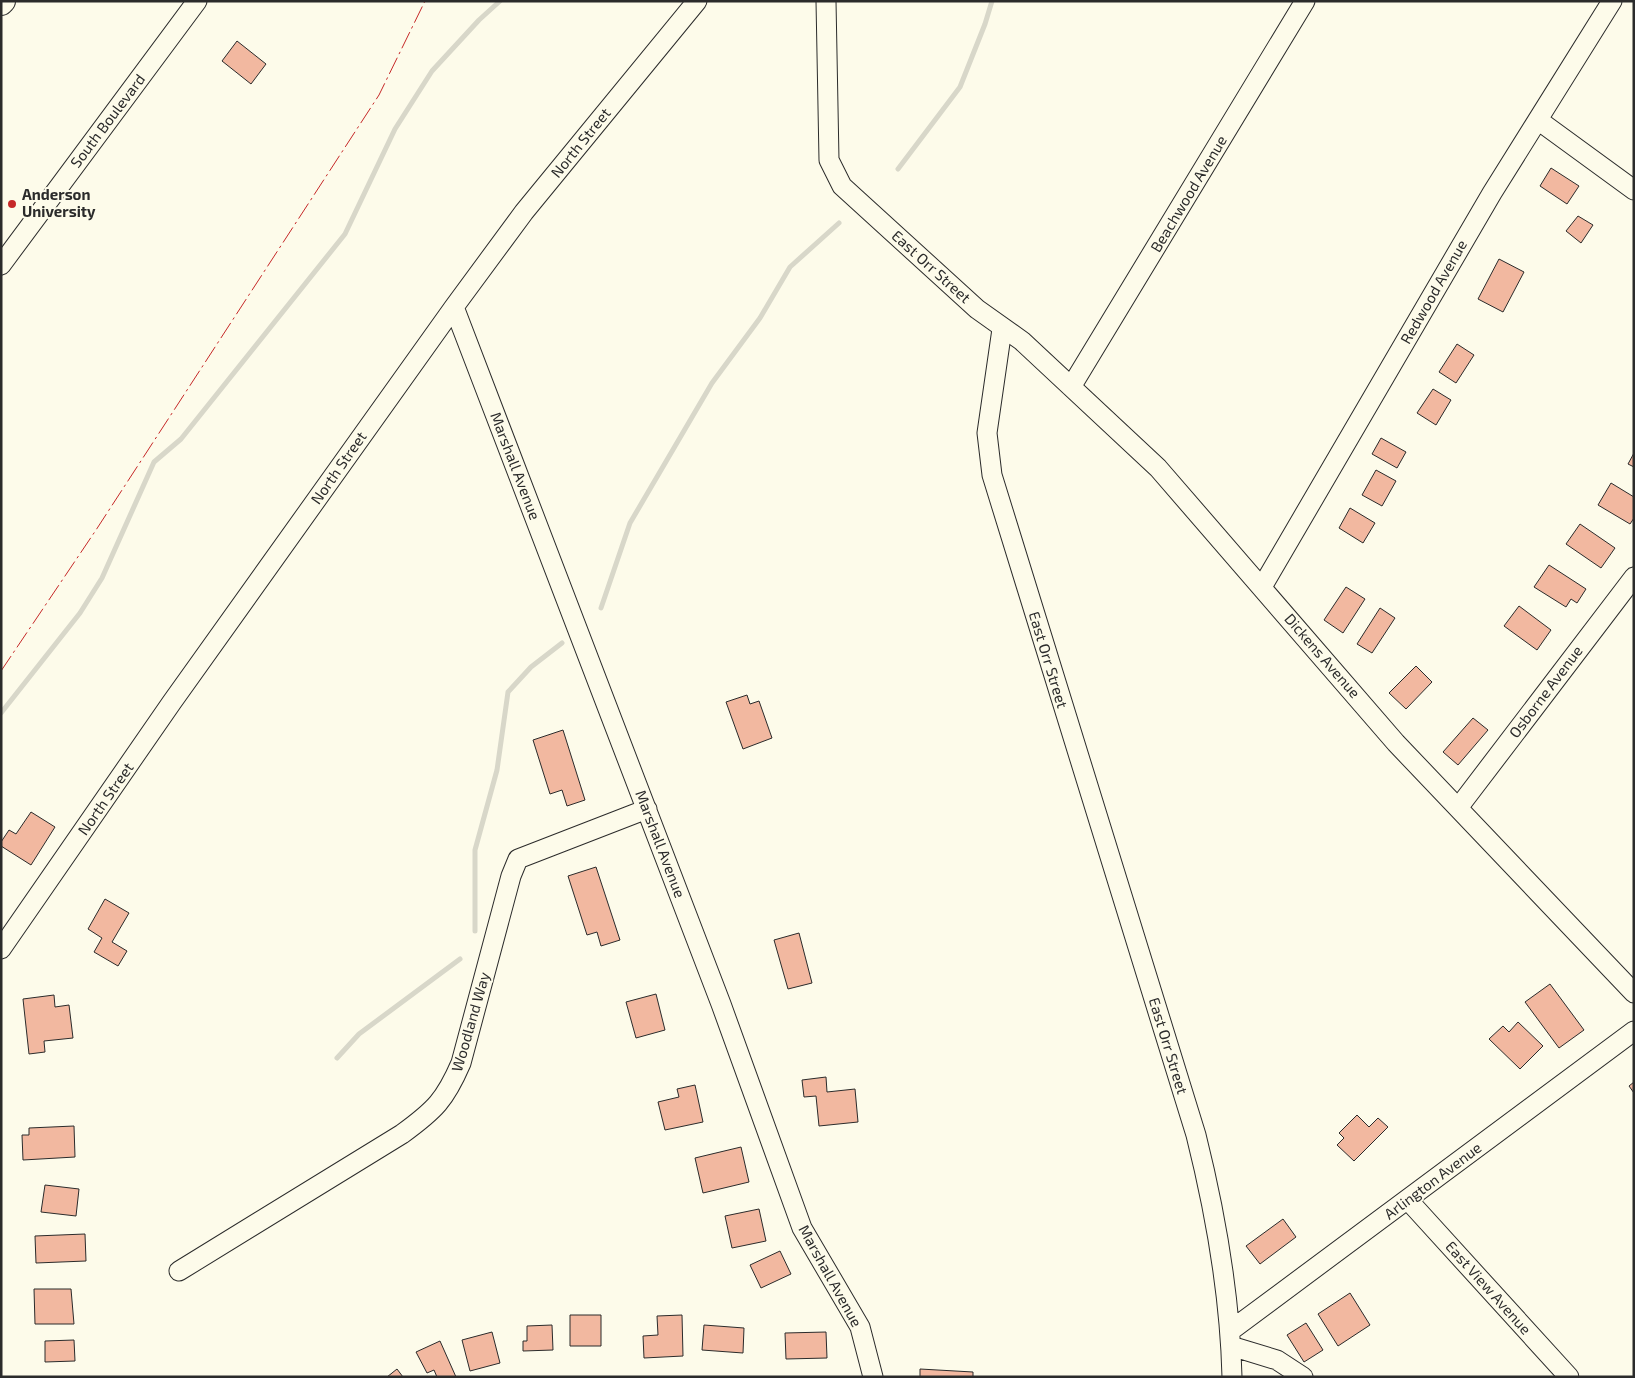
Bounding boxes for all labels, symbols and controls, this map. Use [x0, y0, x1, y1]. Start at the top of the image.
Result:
street label: South Boulevard [66, 70, 148, 171]
street label: North Street [547, 104, 614, 181]
street label: Beachwood Avenue [1146, 132, 1230, 255]
place label: Anderson University [22, 185, 96, 221]
marker: Anderson University [6, 198, 18, 210]
street label: East Orr Street [888, 226, 975, 307]
street label: Redwood Avenue [1396, 236, 1470, 347]
street label: Marshall Avenue [487, 409, 545, 522]
street label: North Street [307, 427, 370, 507]
street label: East Orr Street [1026, 609, 1072, 710]
street label: Dickens Avenue [1281, 609, 1364, 701]
street label: Osborne Avenue [1505, 642, 1586, 741]
street label: North Street [74, 758, 137, 838]
street label: Marshall Avenue [632, 787, 690, 900]
street label: Woodland Way [447, 970, 493, 1074]
street label: East Orr Street [1146, 995, 1192, 1096]
street label: Arlington Avenue [1380, 1138, 1484, 1223]
street label: Marshall Avenue [795, 1221, 866, 1330]
street label: East View Avenue [1442, 1237, 1535, 1338]

